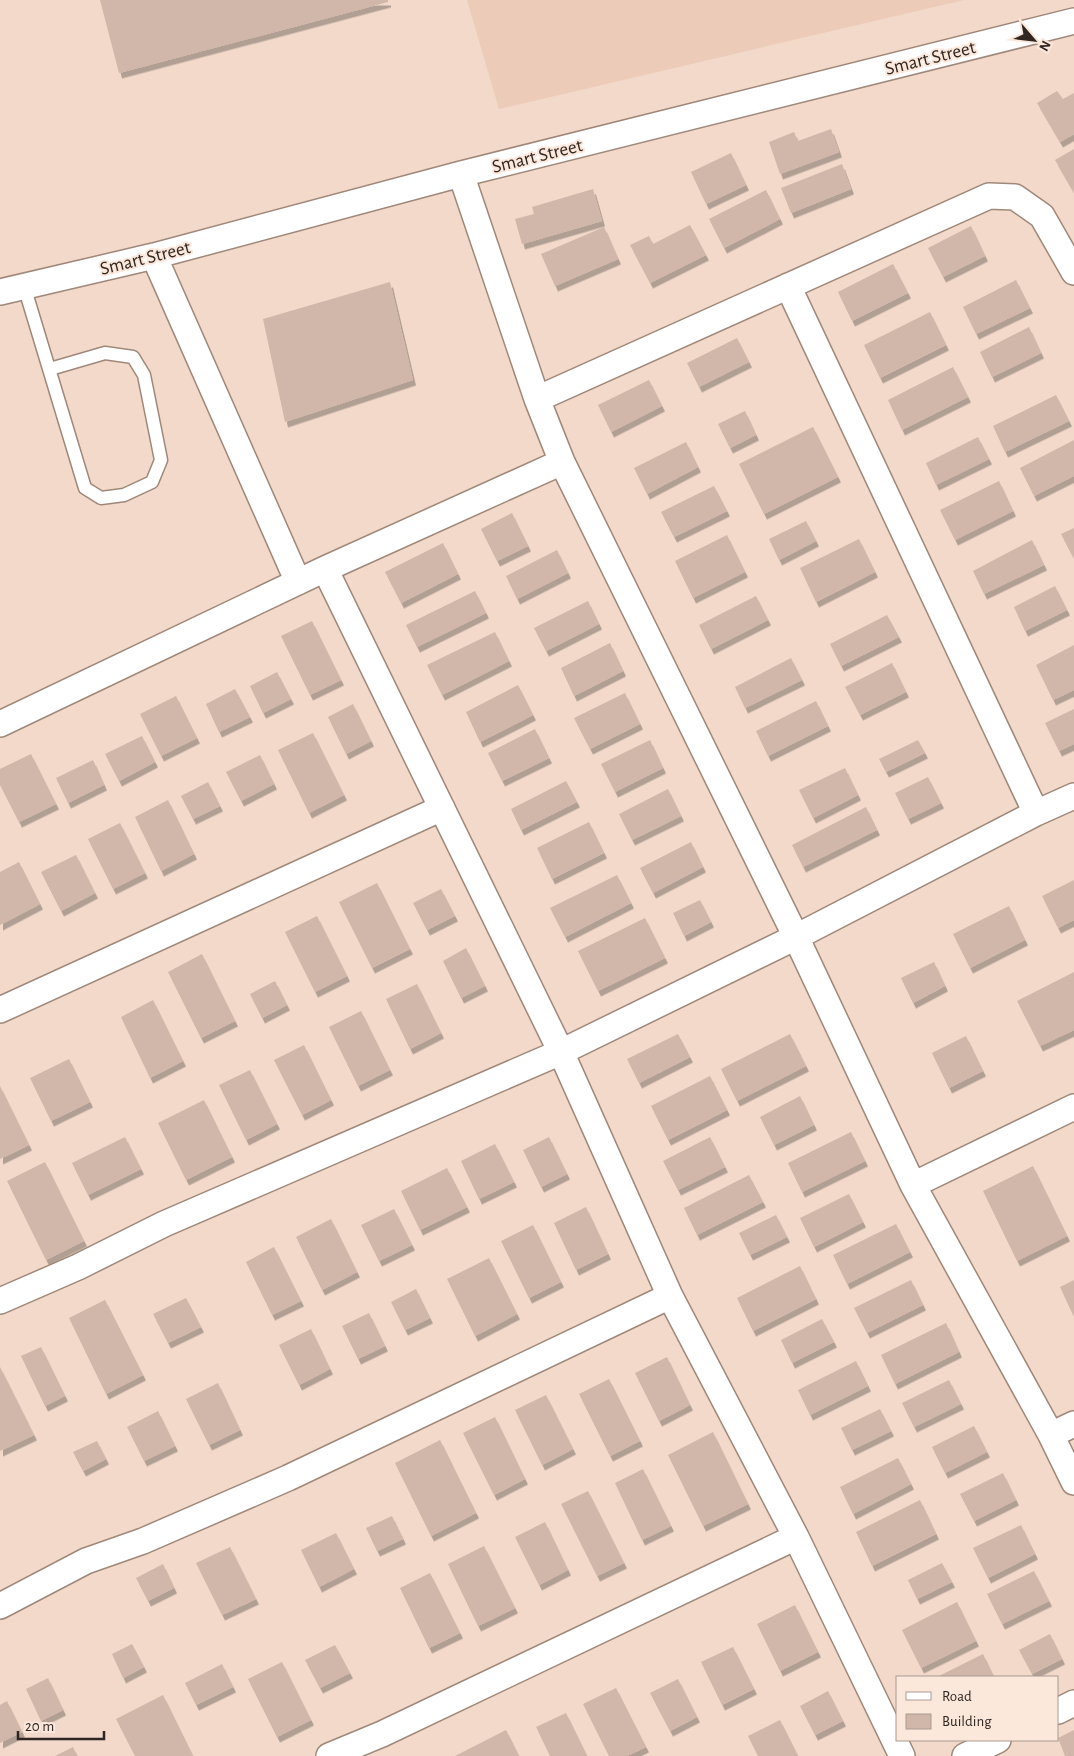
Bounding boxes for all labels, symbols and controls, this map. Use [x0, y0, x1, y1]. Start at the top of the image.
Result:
north arrow [1009, 15, 1059, 65]
street label: Smart Street [883, 38, 978, 79]
text: N [1036, 38, 1053, 53]
street label: Smart Street [490, 136, 585, 177]
street label: Smart Street [98, 238, 193, 279]
legend [896, 1676, 1059, 1741]
text: Road [942, 1689, 972, 1704]
scale bar [18, 1708, 104, 1740]
text: Building [942, 1714, 992, 1729]
text: 20 m [25, 1719, 54, 1734]

